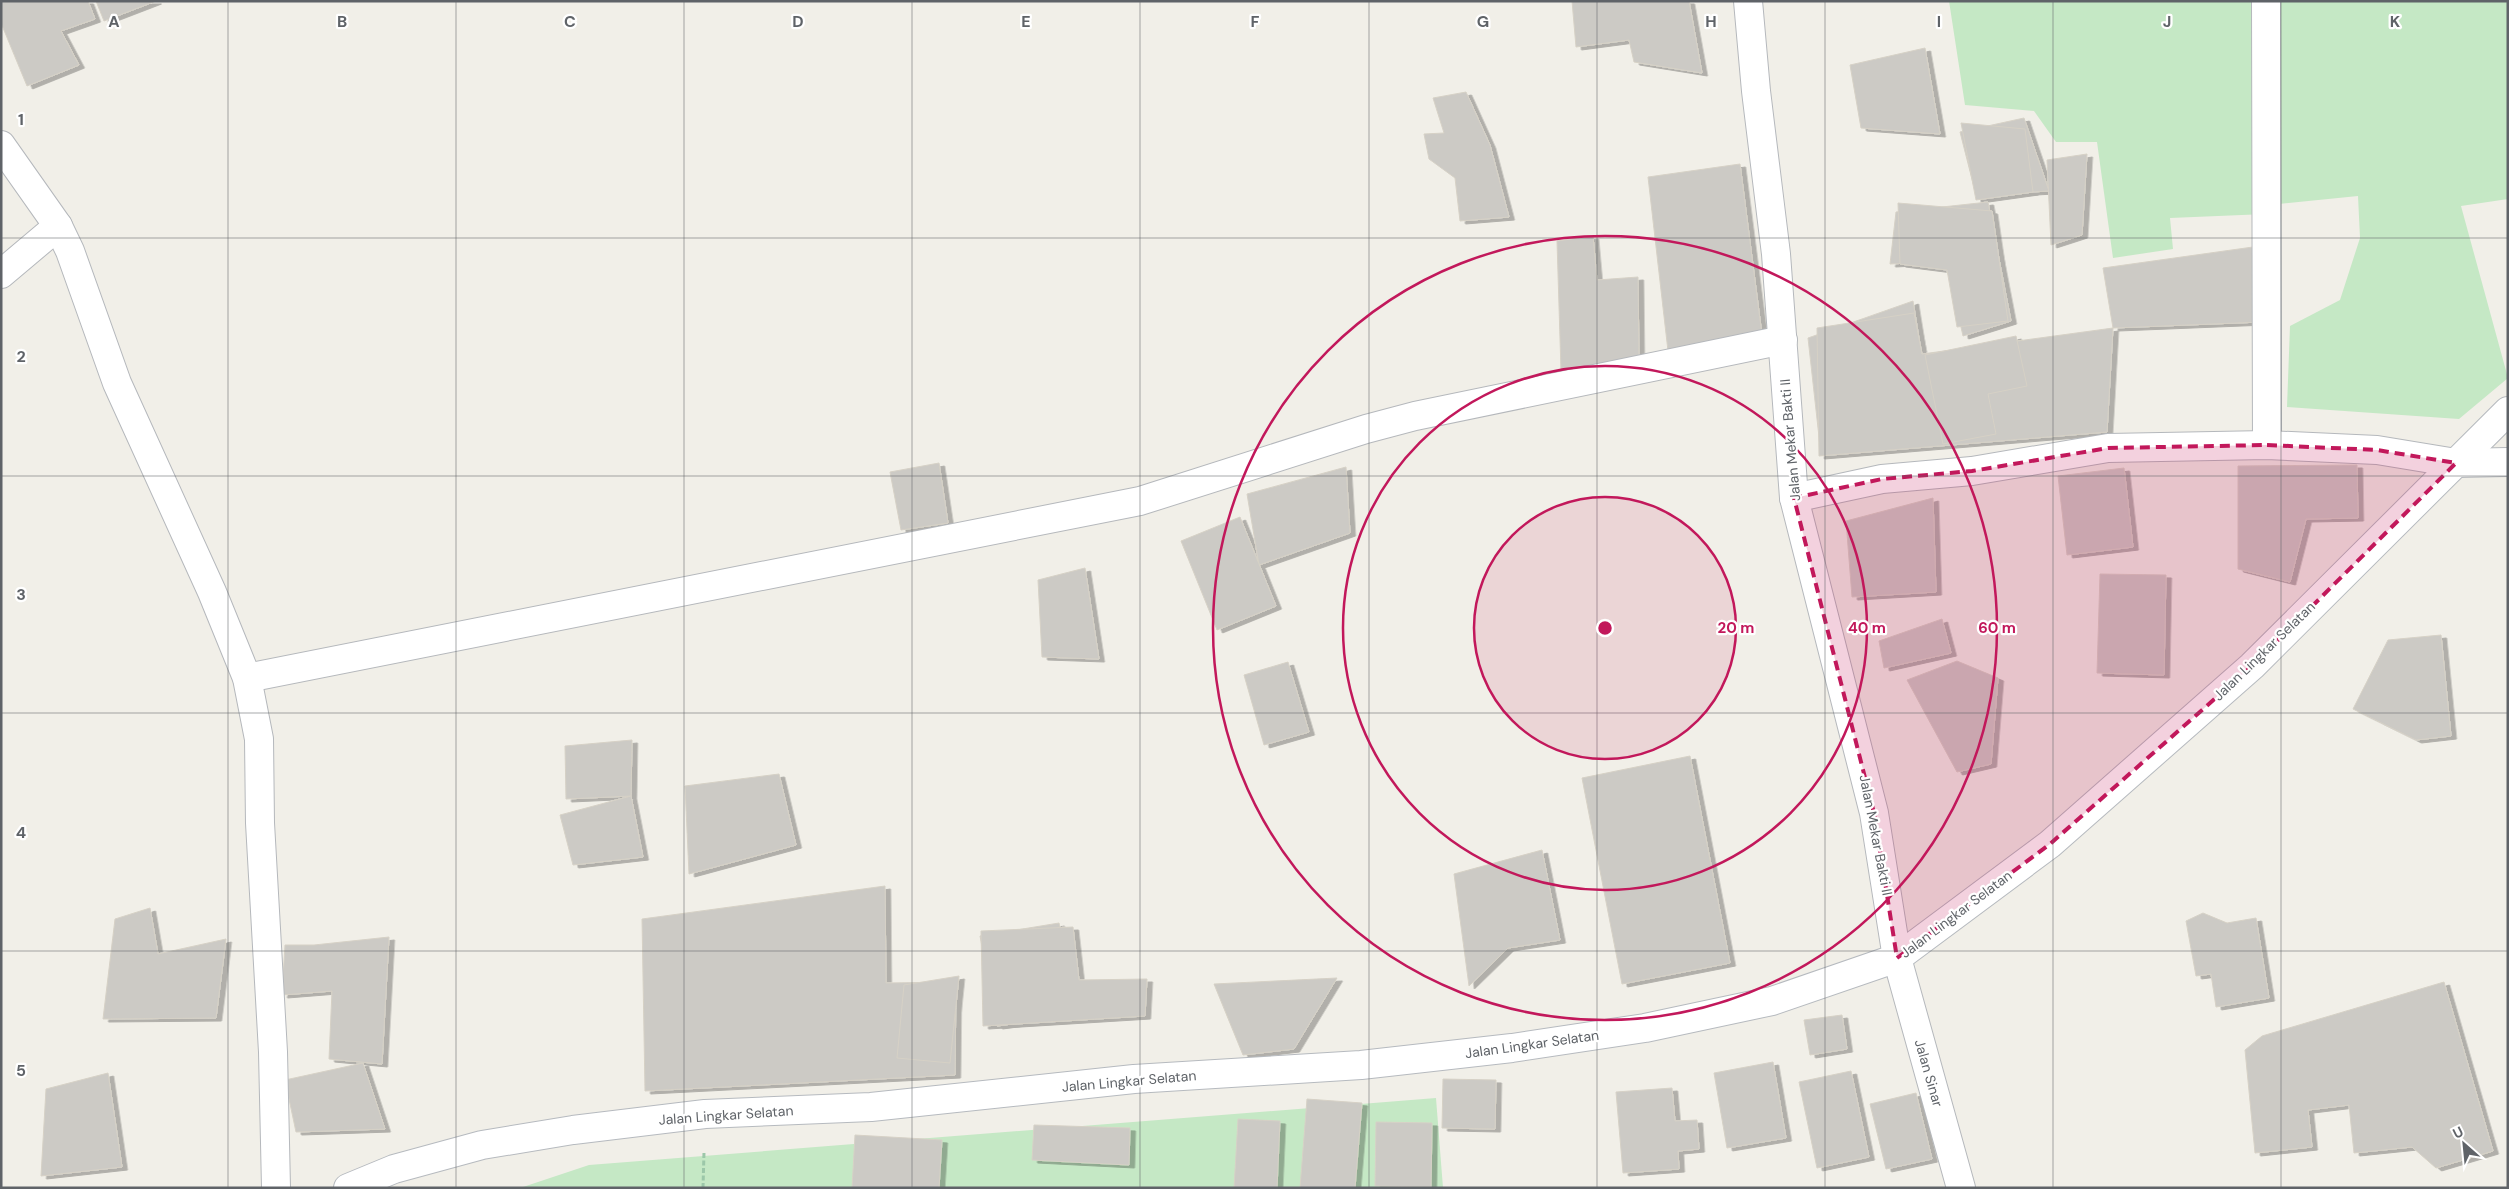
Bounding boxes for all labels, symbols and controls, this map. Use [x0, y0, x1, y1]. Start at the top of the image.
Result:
text: A [108, 11, 120, 32]
text: B [337, 11, 347, 32]
text: C [564, 11, 576, 32]
text: D [792, 11, 804, 32]
text: E [1021, 11, 1031, 32]
text: F [1251, 11, 1260, 32]
text: G [1477, 11, 1489, 32]
text: H [1705, 11, 1717, 32]
text: I [1937, 11, 1941, 32]
text: J [2163, 11, 2171, 32]
text: K [2390, 11, 2401, 32]
text: 1 [18, 109, 24, 130]
text: 2 [16, 346, 26, 367]
street label: Jalan Mekar Bakti II [1776, 378, 1804, 502]
text: 3 [16, 584, 26, 605]
street label: Jalan Lingkar Selatan [2209, 598, 2319, 704]
text: 20 m [1718, 618, 1754, 638]
text: 40 m [1848, 618, 1886, 638]
text: 60 m [1978, 618, 2016, 638]
centre of rings [1596, 619, 1614, 637]
street label: Jalan Mekar Bakti II [1855, 773, 1897, 897]
text: 4 [16, 822, 26, 843]
street label: Jalan Lingkar Selatan [1897, 866, 2015, 962]
street label: Jalan Lingkar Selatan [1464, 1026, 1600, 1062]
street label: Jalan Sinar [1911, 1037, 1947, 1109]
text: 5 [16, 1060, 26, 1081]
street label: Jalan Lingkar Selatan [1061, 1066, 1197, 1096]
street label: Jalan Lingkar Selatan [658, 1101, 794, 1129]
north arrow [2439, 1119, 2489, 1169]
text: U [2450, 1122, 2466, 1143]

